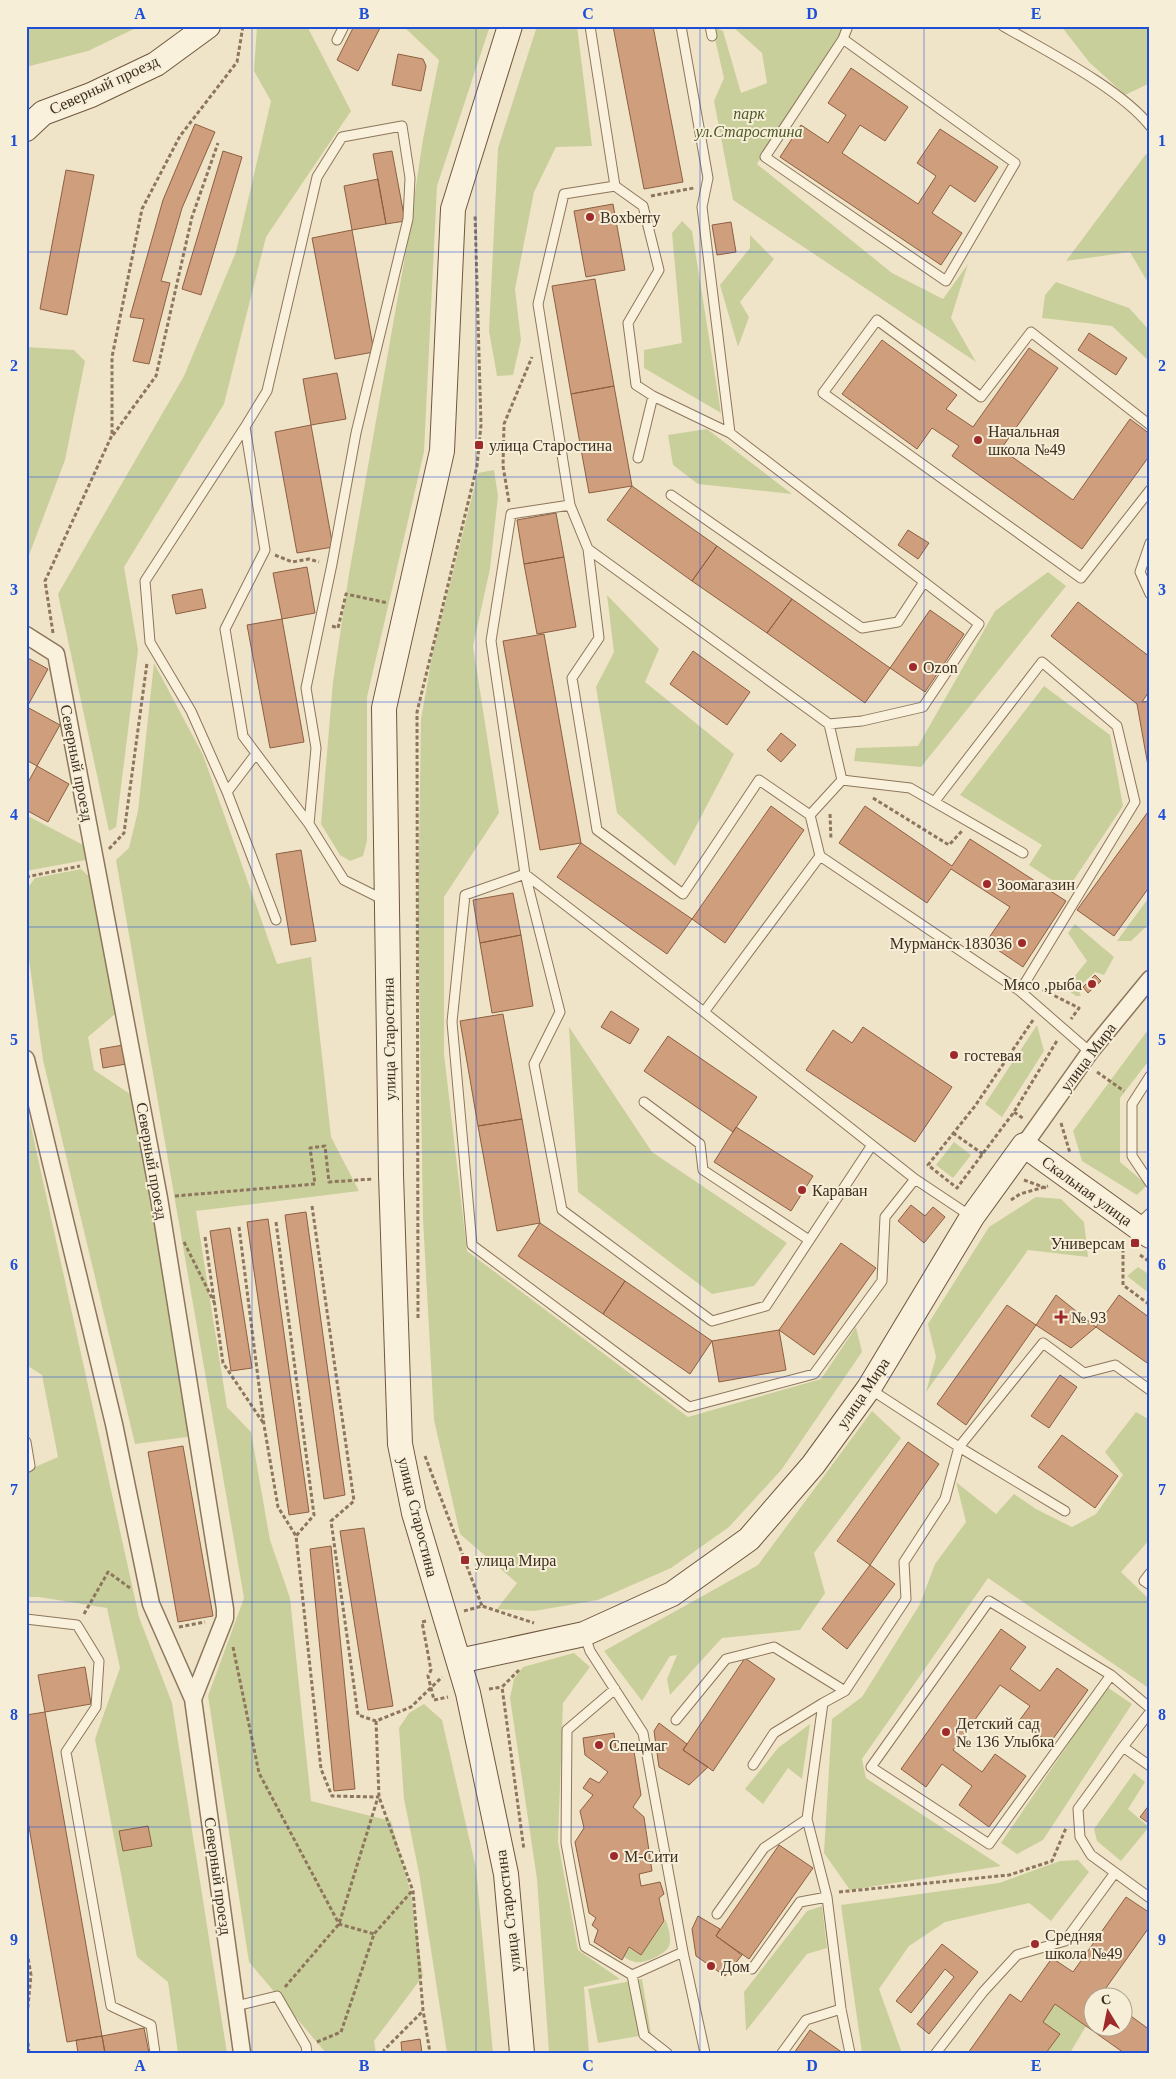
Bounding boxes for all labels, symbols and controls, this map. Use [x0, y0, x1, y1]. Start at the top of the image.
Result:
text: A [134, 5, 146, 22]
text: B [359, 5, 370, 22]
text: C [582, 5, 594, 22]
text: D [806, 5, 818, 22]
text: E [1031, 5, 1041, 22]
street label: Северный проезд [47, 52, 162, 119]
park label: парк ул.Старостина [694, 105, 802, 141]
text: 1 [10, 132, 18, 149]
text: 1 [1158, 132, 1166, 149]
place label: Boxberry [600, 209, 660, 227]
marker: Boxberry [584, 211, 596, 223]
text: 2 [10, 357, 18, 374]
text: 2 [1158, 357, 1166, 374]
place label: Начальная школа №49 [988, 423, 1065, 458]
marker: Начальная школа №49 [972, 434, 984, 446]
place label: улица Старостина [489, 437, 612, 455]
marker: улица Старостина [473, 439, 485, 451]
text: 3 [10, 581, 18, 598]
text: 3 [1158, 581, 1166, 598]
place label: Ozon [923, 659, 958, 676]
marker: Ozon [907, 661, 919, 673]
street label: Северный проезд [56, 703, 97, 823]
text: 4 [10, 806, 18, 823]
text: 4 [1158, 806, 1166, 823]
place label: Зоомагазин [997, 876, 1075, 893]
marker: Зоомагазин [981, 878, 993, 890]
place label: Мурманск 183036 [890, 935, 1012, 953]
marker: Мурманск 183036 [1016, 937, 1028, 949]
place label: Мясо ,рыба [1003, 976, 1082, 994]
street label: улица Старостина [379, 977, 400, 1101]
marker: Мясо ,рыба [1086, 978, 1098, 990]
street label: улица Мира [1057, 1019, 1120, 1095]
text: 5 [10, 1031, 18, 1048]
text: 5 [1158, 1031, 1166, 1048]
place label: гостевая [964, 1047, 1022, 1064]
marker: гостевая [948, 1049, 960, 1061]
street label: Северный проезд [132, 1101, 171, 1221]
street label: Скальная улица [1038, 1153, 1135, 1230]
place label: Караван [812, 1182, 868, 1200]
marker: Караван [796, 1184, 808, 1196]
place label: Универсам [1051, 1235, 1125, 1253]
marker: Универсам [1129, 1237, 1141, 1249]
text: 6 [10, 1256, 18, 1273]
text: 6 [1158, 1256, 1166, 1273]
place label: № 93 [1071, 1309, 1106, 1326]
marker: № 93 [1055, 1311, 1067, 1323]
street label: улица Мира [833, 1355, 894, 1432]
street label: улица Старостина [394, 1455, 441, 1579]
text: 7 [10, 1481, 18, 1498]
text: 7 [1158, 1481, 1166, 1498]
place label: улица Мира [475, 1552, 556, 1570]
marker: улица Мира [459, 1554, 471, 1566]
text: 8 [10, 1706, 18, 1723]
text: 8 [1158, 1706, 1166, 1723]
place label: Детский сад № 136 Улыбка [956, 1715, 1054, 1750]
marker: Детский сад № 136 Улыбка [940, 1726, 952, 1738]
place label: Спецмаг [609, 1737, 668, 1755]
marker: Спецмаг [593, 1739, 605, 1751]
street label: Северный проезд [200, 1816, 235, 1936]
place label: М-Сити [624, 1848, 679, 1865]
street label: улица Старостина [492, 1849, 525, 1973]
marker: М-Сити [608, 1850, 620, 1862]
place label: Средняя школа №49 [1045, 1927, 1122, 1962]
text: 9 [10, 1931, 18, 1948]
text: 9 [1158, 1931, 1166, 1948]
marker: Средняя школа №49 [1029, 1938, 1041, 1950]
place label: Дом [721, 1958, 750, 1976]
marker: Дом [705, 1960, 717, 1972]
north arrow [1084, 1986, 1134, 2036]
text: С [1100, 1991, 1112, 2008]
text: A [134, 2057, 146, 2074]
text: B [359, 2057, 370, 2074]
text: C [582, 2057, 594, 2074]
text: D [806, 2057, 818, 2074]
text: E [1031, 2057, 1041, 2074]

